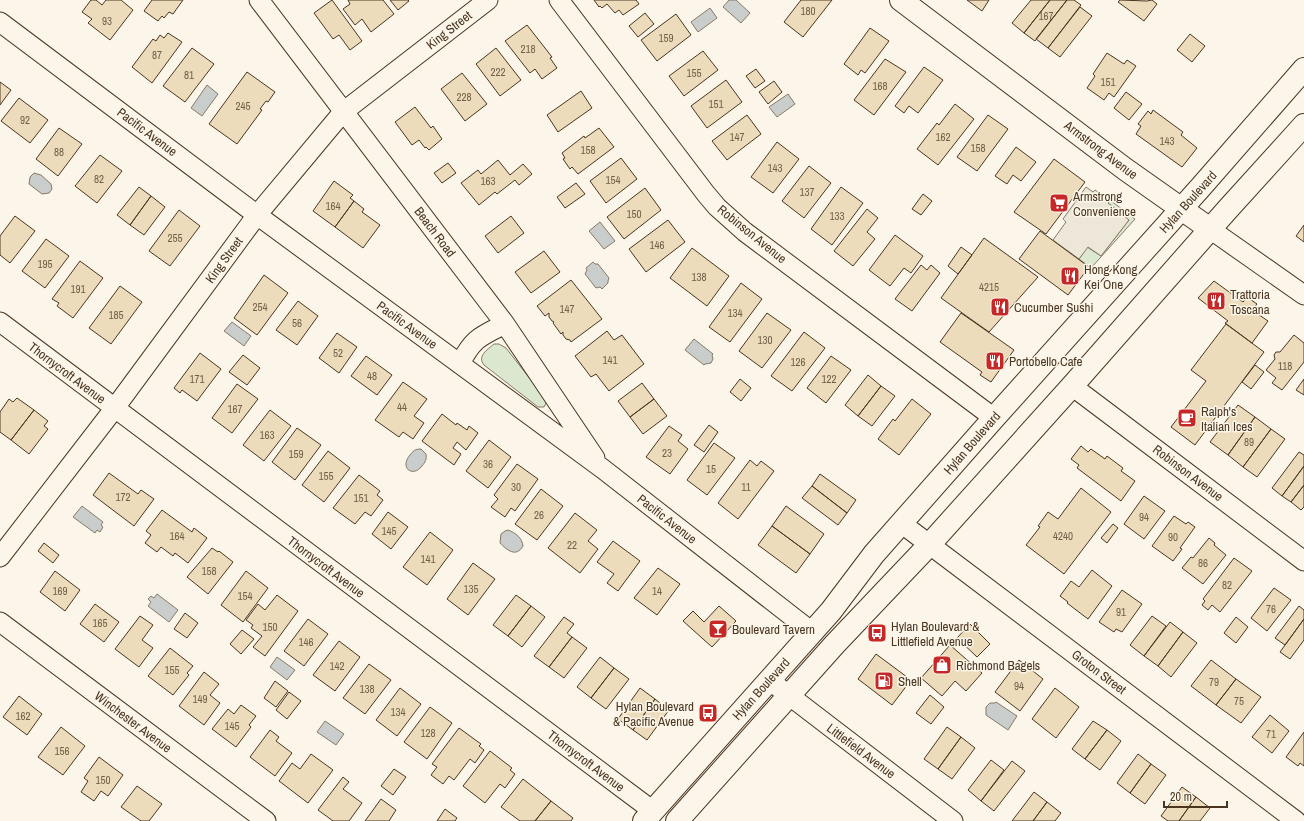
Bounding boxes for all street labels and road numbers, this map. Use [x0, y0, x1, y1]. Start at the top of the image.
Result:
street label: King Street [423, 7, 475, 53]
street label: Pacific Avenue [114, 104, 180, 160]
street label: Armstrong Avenue [1060, 116, 1141, 183]
street label: Hylan Boulevard [1156, 167, 1221, 237]
street label: Robinson Avenue [714, 201, 790, 267]
street label: Beach Road [411, 203, 459, 261]
street label: King Street [201, 233, 247, 287]
street label: Pacific Avenue [373, 297, 441, 353]
street label: Thornycroft Avenue [25, 338, 109, 408]
street label: Hylan Boulevard [940, 408, 1004, 478]
street label: Robinson Avenue [1149, 441, 1227, 505]
street label: Pacific Avenue [634, 490, 700, 548]
street label: Thornycroft Avenue [284, 532, 368, 602]
street label: Groton Street [1068, 646, 1130, 698]
street label: Hylan Boulevard [729, 654, 794, 724]
street label: Winchester Avenue [91, 687, 175, 757]
street label: Littlefield Avenue [823, 720, 899, 782]
street label: Thornycroft Avenue [544, 726, 628, 796]

